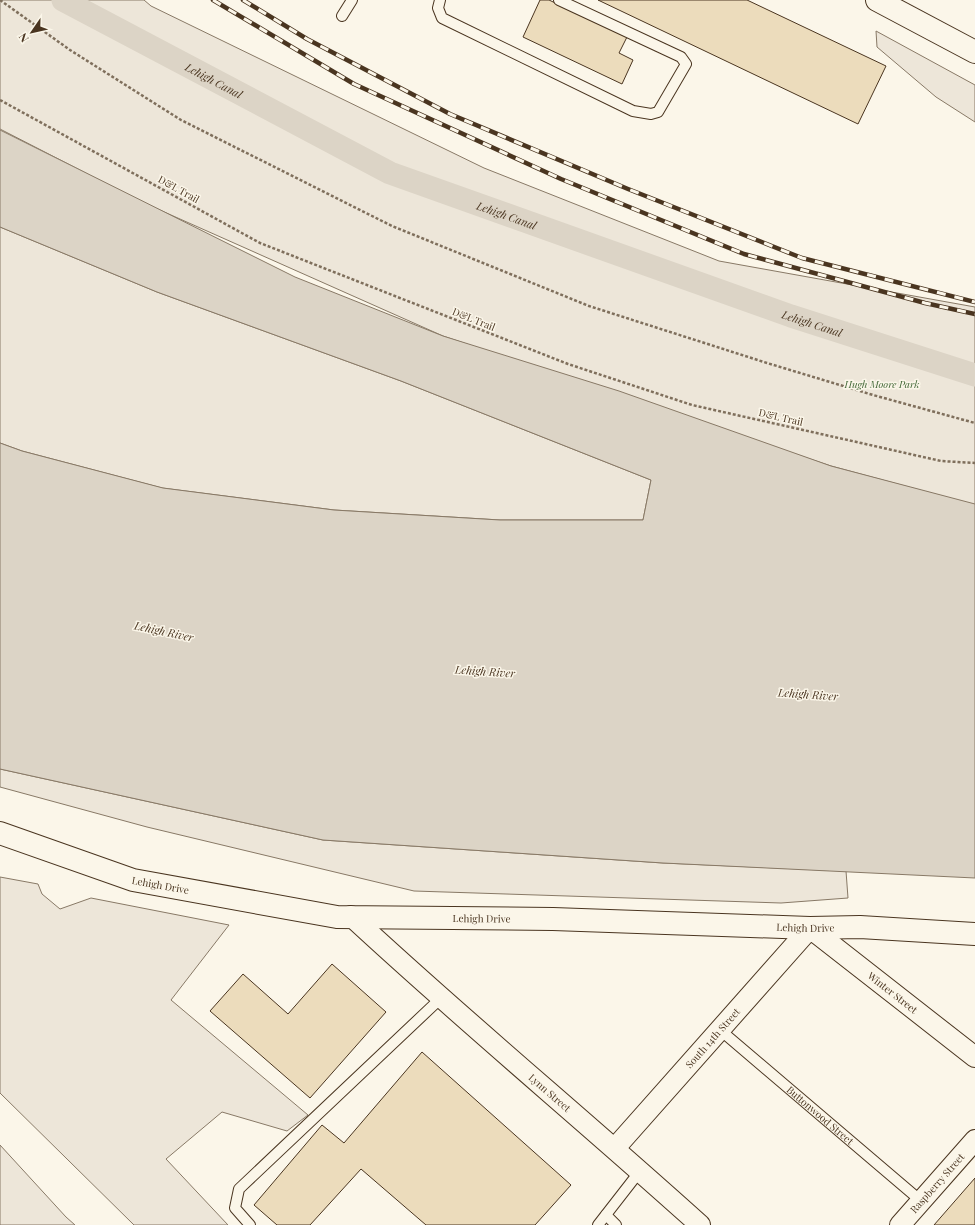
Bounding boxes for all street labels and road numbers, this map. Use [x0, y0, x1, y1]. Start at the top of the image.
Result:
street label: D&L Trail [156, 172, 202, 206]
street label: D&L Trail [450, 304, 498, 334]
street label: D&L Trail [757, 405, 805, 429]
street label: Lehigh Drive [131, 873, 190, 897]
street label: Lehigh Drive [453, 911, 511, 926]
street label: Lehigh Drive [776, 920, 835, 935]
street label: Winter Street [864, 968, 921, 1017]
street label: South 14th Street [682, 1005, 743, 1071]
street label: Lynn Street [526, 1070, 574, 1115]
street label: Buttonwood Street [784, 1083, 857, 1148]
street label: Raspberry Street [907, 1150, 968, 1216]

